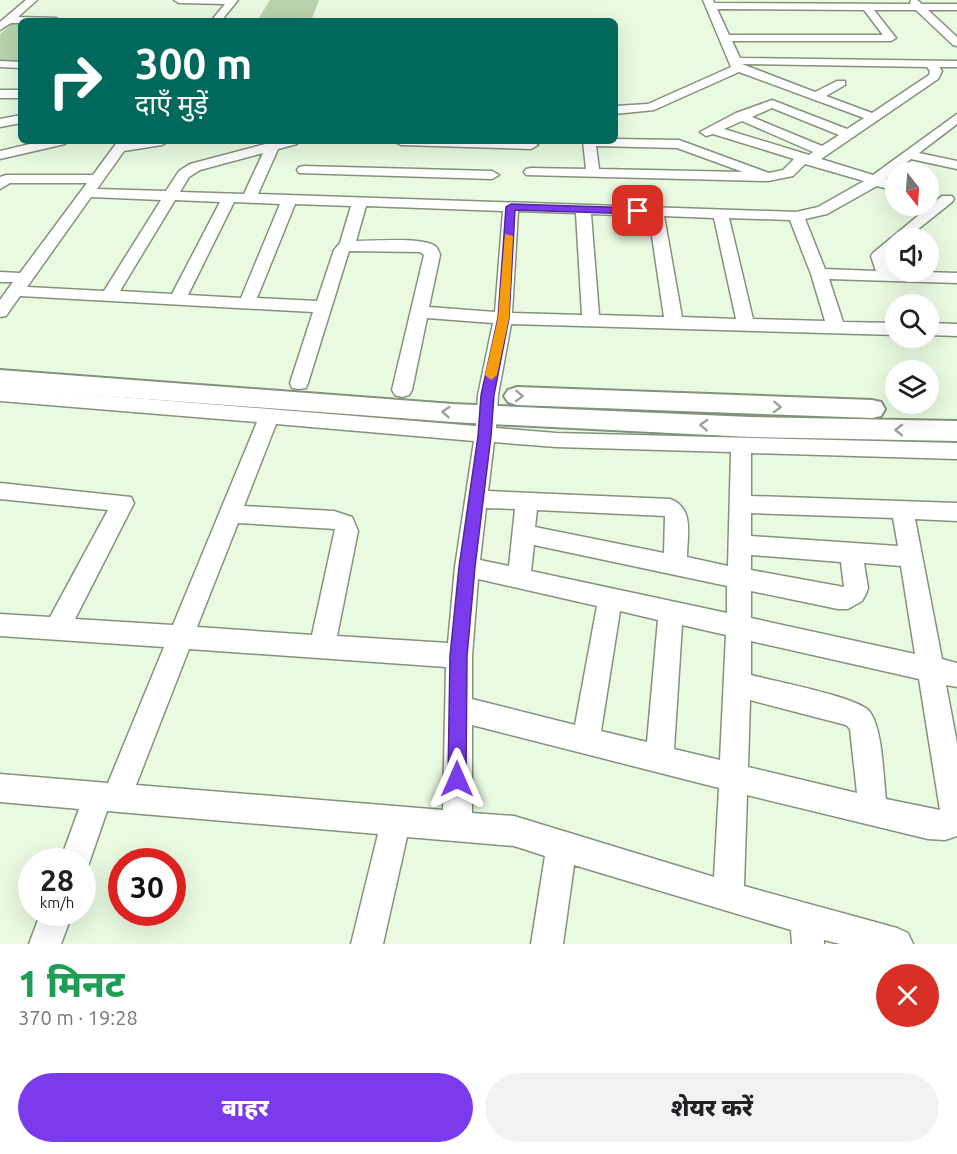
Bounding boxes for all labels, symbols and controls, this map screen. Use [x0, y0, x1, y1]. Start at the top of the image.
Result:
text: 300 m [135, 40, 252, 87]
icon: right [36, 42, 114, 120]
text: दाएँ मुड़ें [135, 89, 208, 119]
north arrow [885, 162, 939, 216]
map controls [885, 162, 939, 414]
pin [612, 185, 663, 236]
icon: arrive [621, 194, 654, 227]
button: sound [885, 228, 939, 282]
button: search [885, 294, 939, 348]
button: layers [885, 360, 939, 414]
one-way arrow [515, 390, 524, 402]
one-way arrow [773, 400, 782, 413]
one-way arrow [441, 406, 450, 419]
one-way arrow [699, 418, 708, 431]
one-way arrow [894, 424, 903, 436]
position arrow [425, 747, 489, 811]
speed limit sign: 30 [108, 848, 186, 926]
text: 28 [40, 863, 74, 897]
text: km/h [40, 894, 74, 911]
text: 1 मिनट [18, 963, 124, 1004]
button: close [876, 964, 939, 1027]
text: 370 m · 19:28 [18, 1006, 138, 1029]
button: बाहर [18, 1073, 473, 1142]
button: शेयर करें [485, 1073, 939, 1142]

